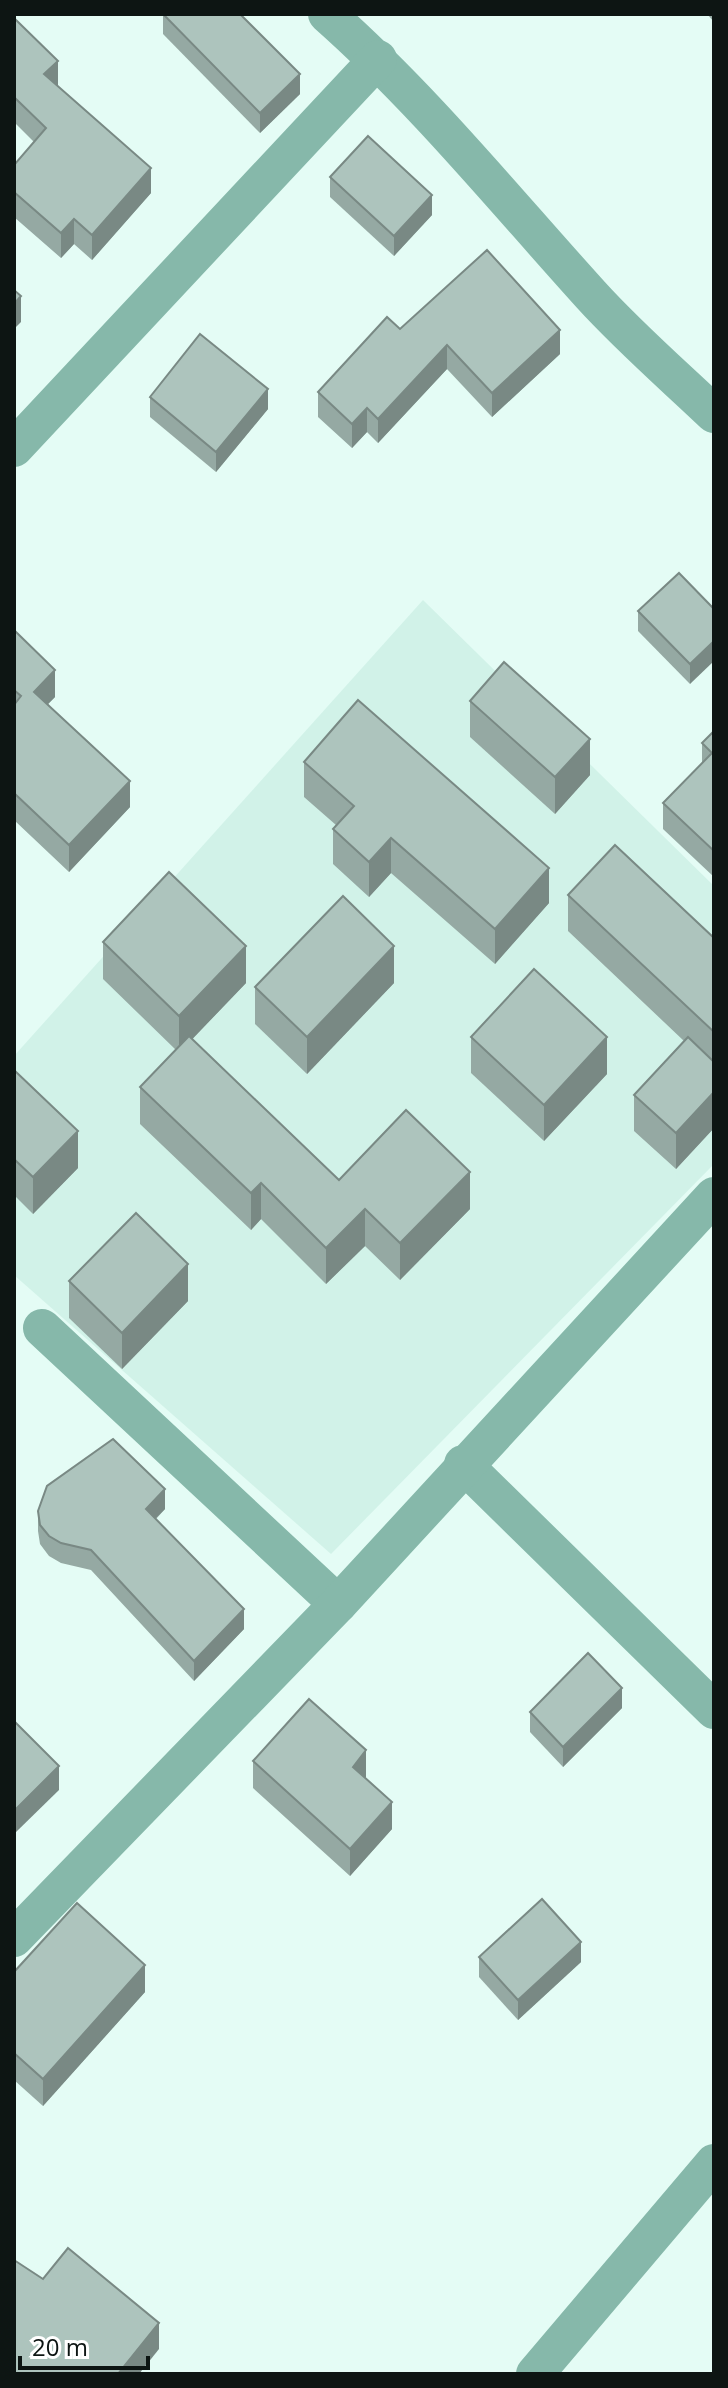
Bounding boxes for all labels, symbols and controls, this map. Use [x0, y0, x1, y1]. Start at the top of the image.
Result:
scale bar [20, 2320, 148, 2370]
text: 20 m [32, 2330, 88, 2363]

